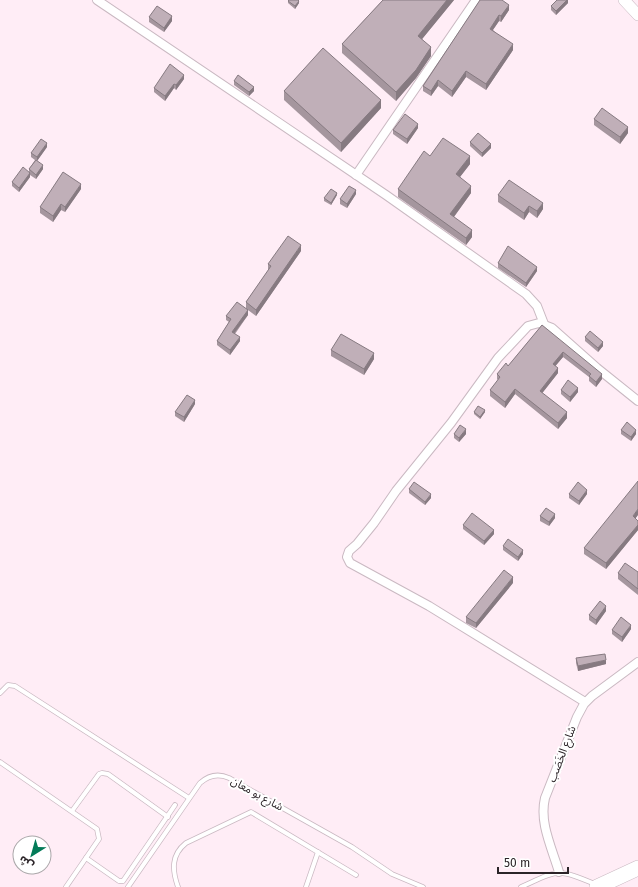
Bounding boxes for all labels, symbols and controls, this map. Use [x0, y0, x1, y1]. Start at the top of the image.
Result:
street label: شارع الخَصَب [545, 724, 580, 784]
street label: شارع بو معان [228, 774, 286, 815]
north arrow [12, 835, 52, 875]
scale bar [498, 849, 568, 875]
text: ش [16, 853, 36, 872]
text: 50 m [504, 856, 530, 870]

